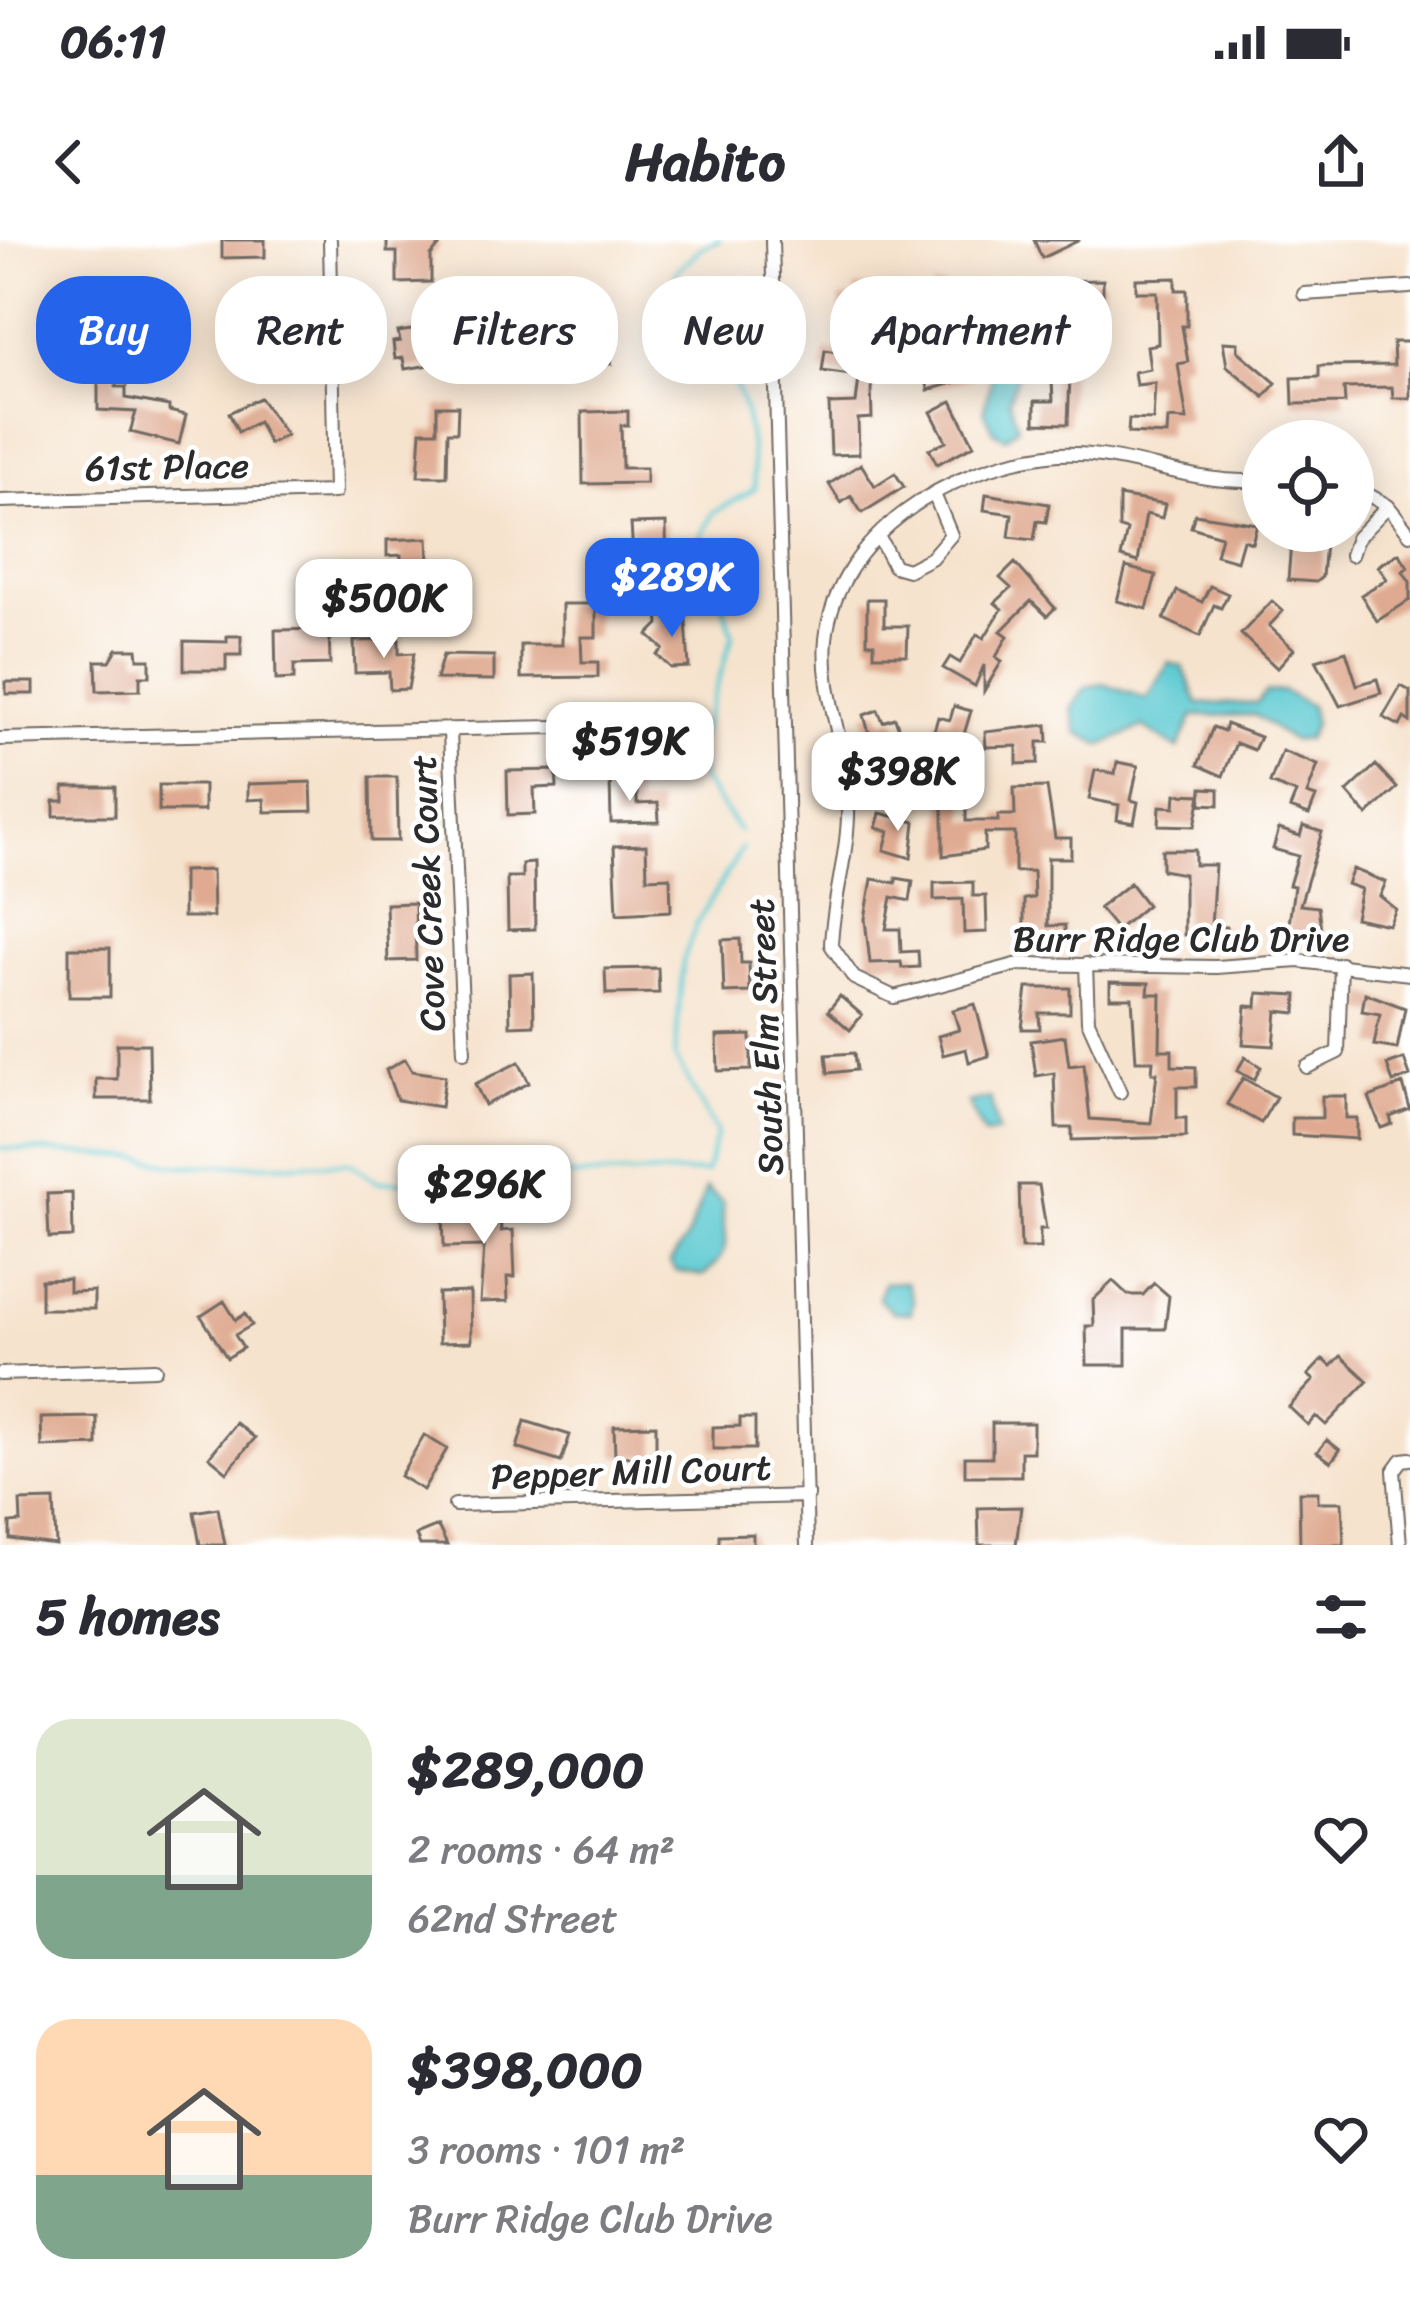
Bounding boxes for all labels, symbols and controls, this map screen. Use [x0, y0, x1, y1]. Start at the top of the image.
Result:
text: 06:11 [60, 2, 166, 82]
text: Habito [625, 114, 785, 210]
icon: back [36, 129, 102, 195]
icon: share [1308, 129, 1374, 195]
chip: Buy [36, 276, 191, 384]
chip: Rent [215, 276, 387, 384]
chip: Filters [411, 276, 618, 384]
chip: New [642, 276, 806, 384]
chip: Apartment [830, 276, 1112, 384]
map controls [1242, 420, 1374, 552]
button: locate [1242, 420, 1374, 552]
street label: 61st Place [84, 434, 250, 500]
pin: $289K [588, 538, 756, 640]
text: $289K [612, 542, 732, 611]
pin: $500K [300, 559, 468, 661]
text: $500K [322, 563, 446, 632]
pin: $519K [546, 702, 714, 804]
text: $519K [573, 706, 687, 775]
pin: $398K [814, 732, 982, 834]
text: $398K [839, 736, 957, 805]
street label: Cove Creek Court [391, 754, 465, 1032]
street label: South Elm Street [729, 897, 803, 1177]
street label: Burr Ridge Club Drive [1013, 907, 1349, 971]
pin: $296K [400, 1145, 568, 1247]
text: $296K [425, 1149, 543, 1218]
street label: Pepper Mill Court [490, 1435, 772, 1509]
text: 5 homes [36, 1572, 219, 1662]
icon: filters [1308, 1584, 1374, 1650]
text: $289,000 [408, 1725, 644, 1815]
icon: home [132, 1767, 276, 1911]
icon: heart [1308, 1806, 1374, 1872]
text: 2 rooms · 64 m² [408, 1815, 675, 1884]
text: 62nd Street [408, 1884, 618, 1953]
text: $398,000 [408, 2025, 643, 2115]
icon: home [132, 2067, 276, 2211]
icon: heart [1308, 2106, 1374, 2172]
text: 3 rooms · 101 m² [408, 2115, 685, 2184]
text: Burr Ridge Club Drive [408, 2184, 773, 2253]

